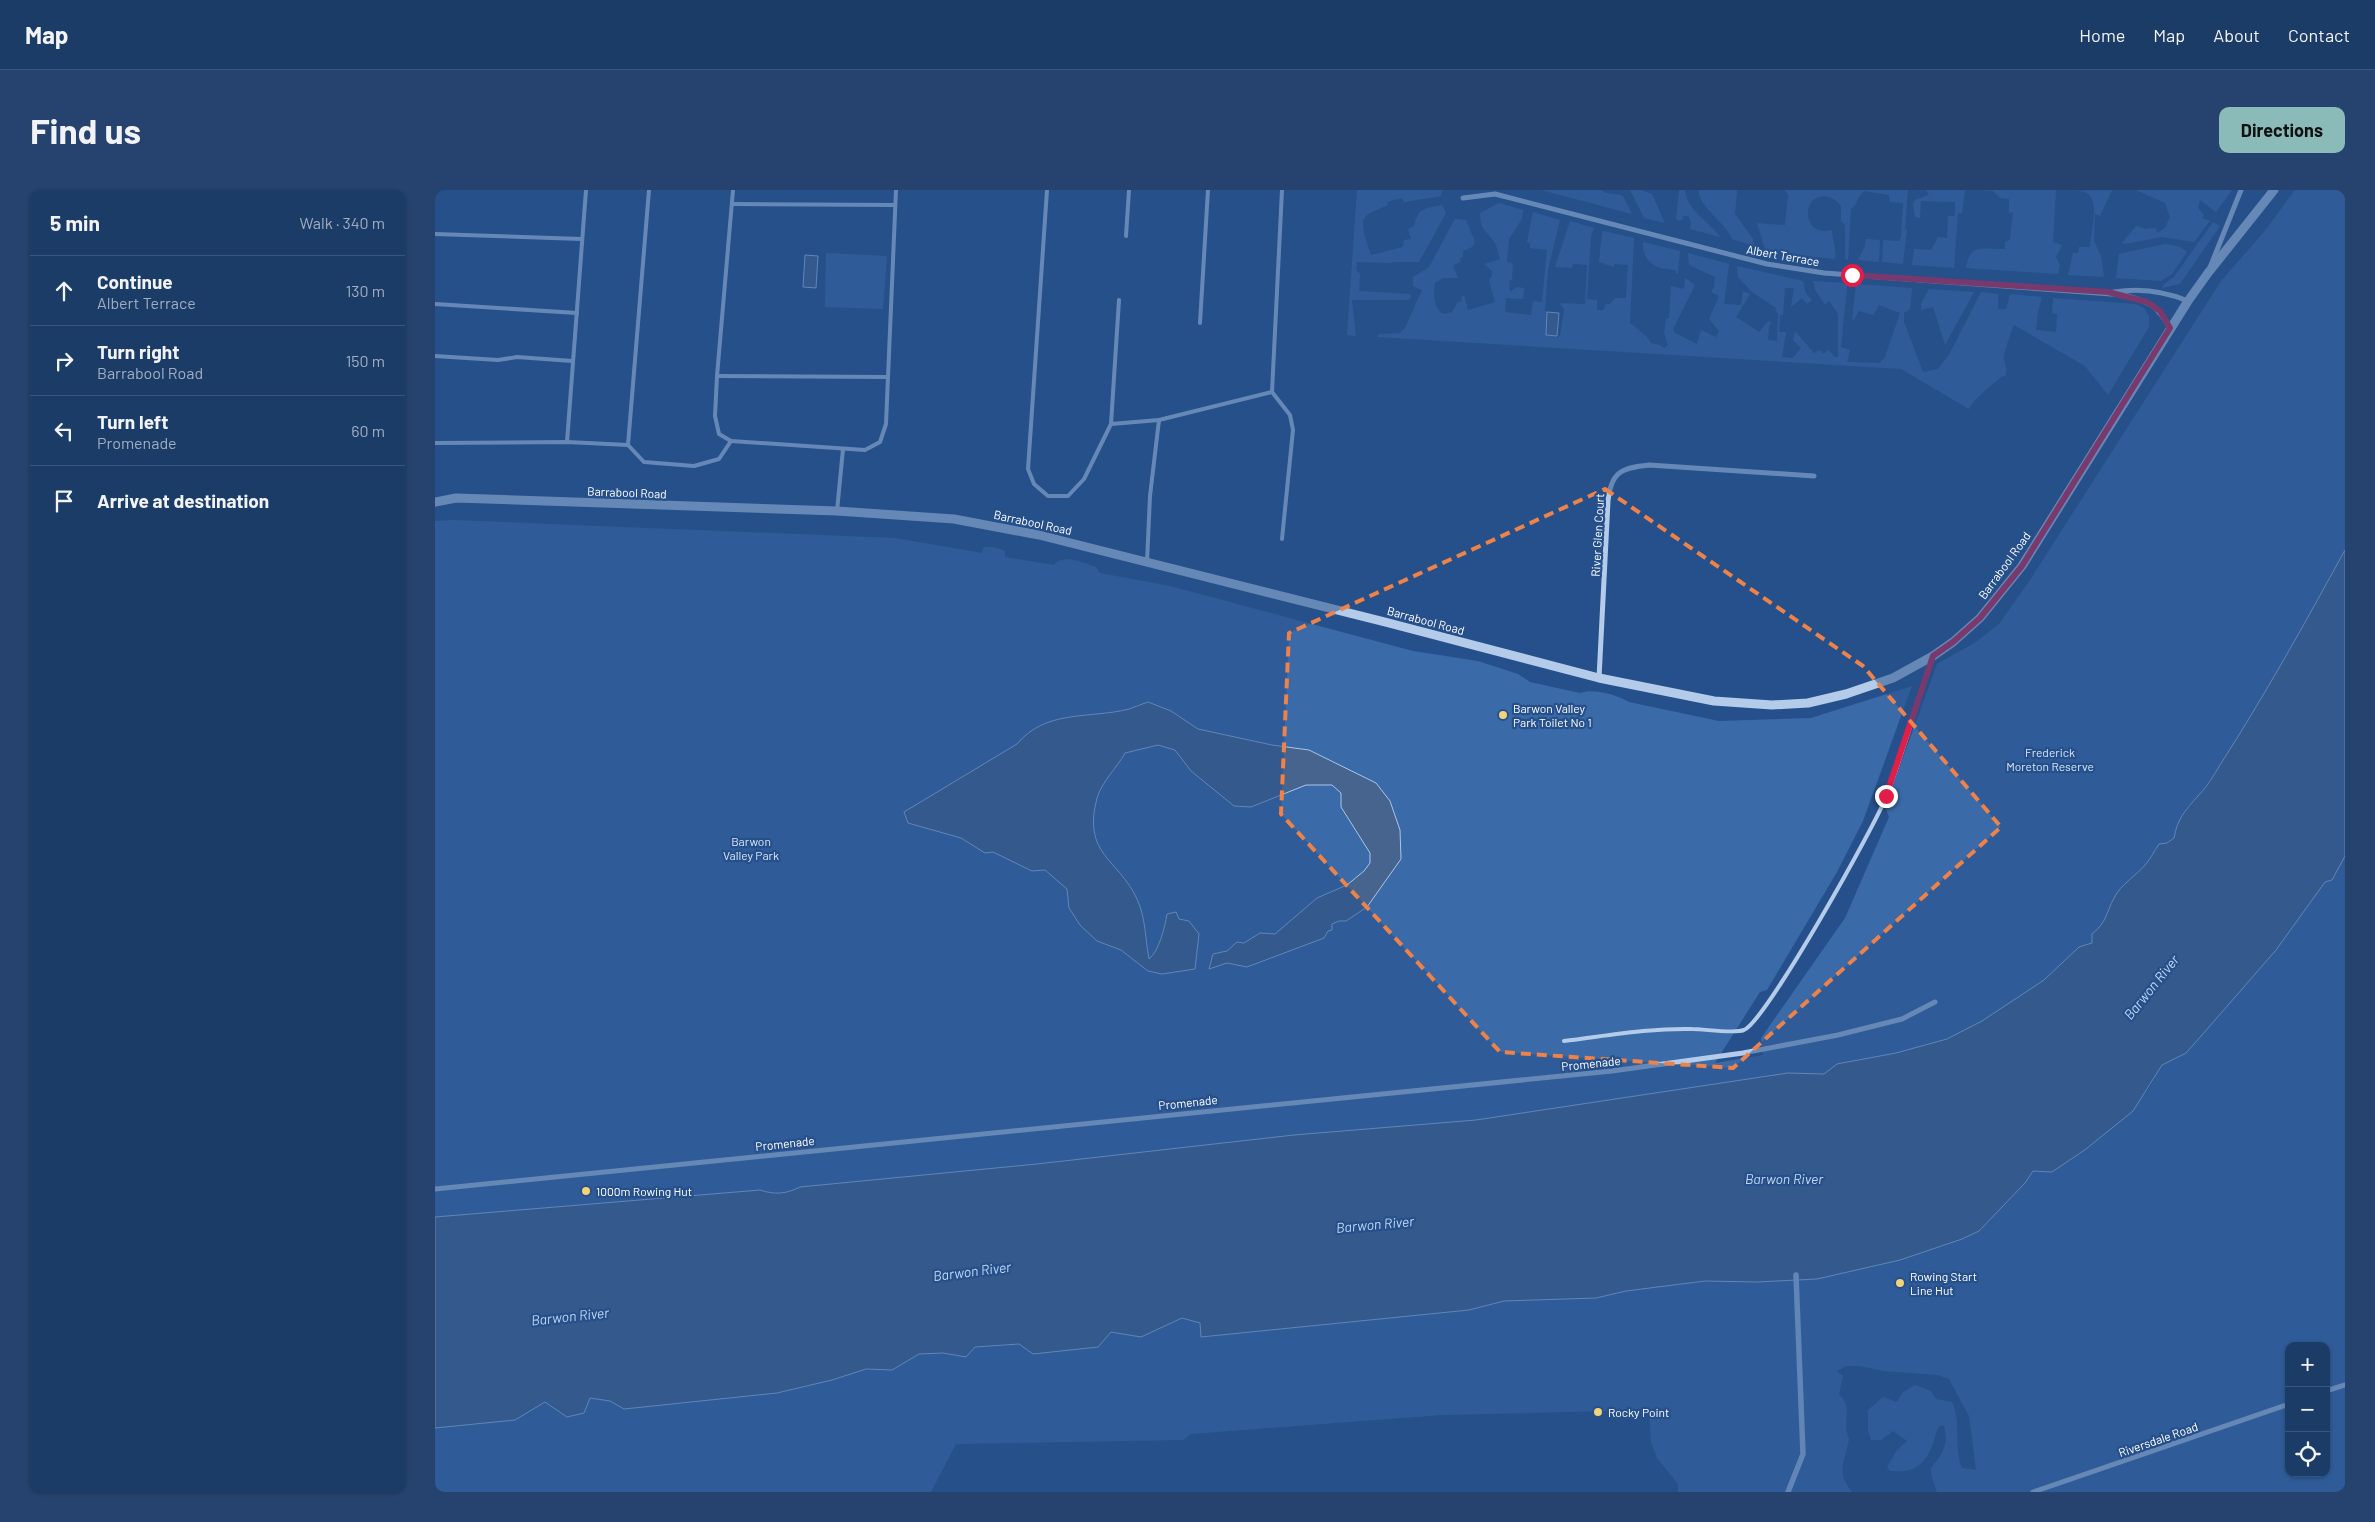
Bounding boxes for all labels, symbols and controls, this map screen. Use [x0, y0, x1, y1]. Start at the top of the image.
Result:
text: Map [25, 20, 68, 49]
text: Home [2079, 24, 2125, 46]
text: Map [2153, 24, 2185, 46]
text: About [2213, 24, 2260, 46]
text: Contact [2288, 24, 2350, 46]
button: Directions [2219, 107, 2345, 153]
text: Find us [30, 109, 141, 151]
text: 5 min [50, 210, 100, 235]
text: Walk · 340 m [300, 213, 385, 232]
street label: Albert Terrace [1745, 242, 1821, 268]
route start [1841, 264, 1864, 287]
text: Continue [97, 270, 173, 293]
icon: ahead [50, 277, 78, 305]
text: 130 m [346, 281, 385, 300]
text: Albert Terrace [97, 293, 196, 312]
text: Turn right [97, 340, 179, 363]
icon: right [50, 347, 78, 375]
text: 150 m [346, 351, 385, 370]
text: Barrabool Road [97, 363, 203, 382]
text: Turn left [97, 410, 168, 433]
icon: left [50, 417, 78, 445]
text: 60 m [351, 421, 385, 440]
text: Promenade [97, 433, 177, 452]
street label: Barrabool Road [587, 484, 667, 500]
icon: arrive [50, 487, 78, 515]
text: Arrive at destination [97, 489, 269, 512]
street label: River Glen Court [1588, 493, 1606, 577]
street label: Barrabool Road [993, 507, 1073, 537]
street label: Barrabool Road [1975, 529, 2033, 601]
street label: Barrabool Road [1386, 603, 1466, 637]
place label: Barwon Valley Park Toilet No 1 [1513, 701, 1592, 729]
marker: Barwon Valley Park Toilet No 1 [1497, 709, 1509, 721]
park label: Frederick Moreton Reserve [2006, 745, 2094, 773]
route end [1875, 785, 1898, 808]
park label: Barwon Valley Park [723, 834, 779, 862]
water label: Barwon River [2120, 950, 2183, 1023]
street label: Promenade [1561, 1053, 1621, 1073]
street label: Promenade [1158, 1092, 1218, 1112]
street label: Promenade [755, 1133, 815, 1153]
water label: Barwon River [1745, 1170, 1824, 1187]
place label: 1000m Rowing Hut [596, 1184, 692, 1198]
marker: 1000m Rowing Hut [580, 1185, 592, 1197]
water label: Barwon River [1335, 1212, 1416, 1236]
water label: Barwon River [932, 1258, 1013, 1284]
place label: Rowing Start Line Hut [1910, 1269, 1977, 1297]
marker: Rowing Start Line Hut [1894, 1277, 1906, 1289]
water label: Barwon River [530, 1303, 611, 1329]
map controls [2285, 1342, 2330, 1477]
button: + [2285, 1342, 2330, 1387]
button: − [2285, 1387, 2330, 1432]
place label: Rocky Point [1608, 1405, 1669, 1419]
marker: Rocky Point [1592, 1406, 1604, 1418]
street label: Riversdale Road [2116, 1419, 2200, 1459]
button: locate [2285, 1432, 2330, 1477]

